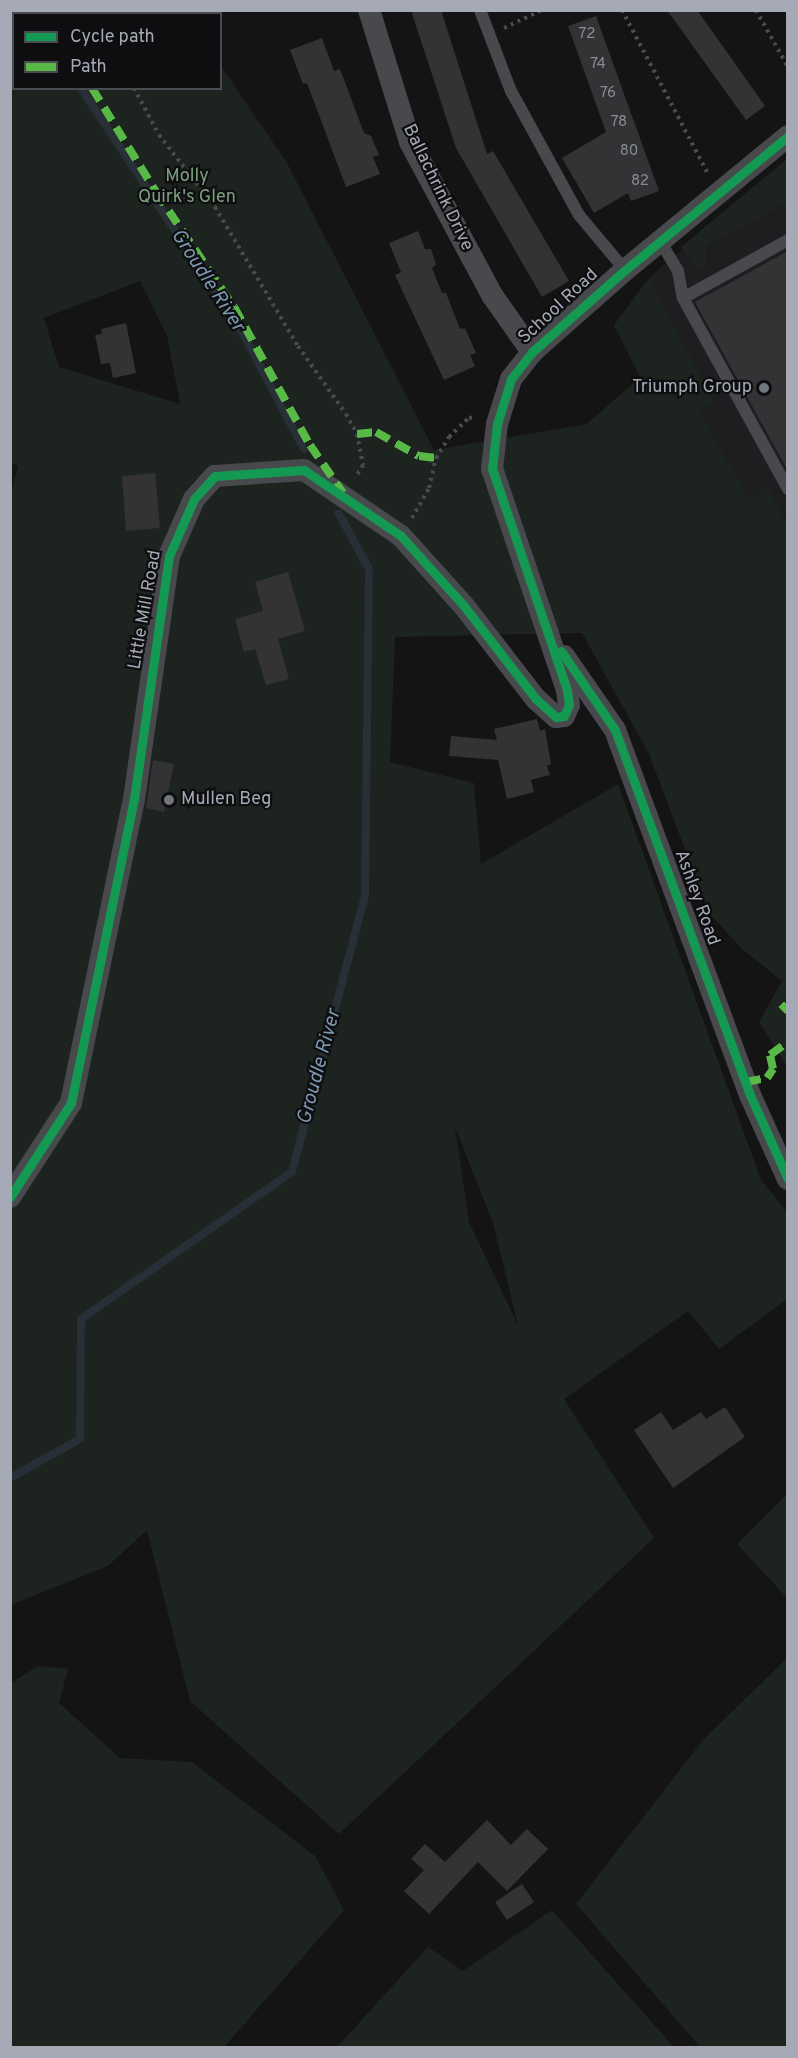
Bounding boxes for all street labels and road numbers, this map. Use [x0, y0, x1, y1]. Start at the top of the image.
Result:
street label: Ballachrink Drive [397, 121, 477, 255]
street label: School Road [515, 265, 603, 349]
street label: Little Mill Road [125, 549, 167, 671]
street label: Ashley Road [669, 847, 723, 949]

